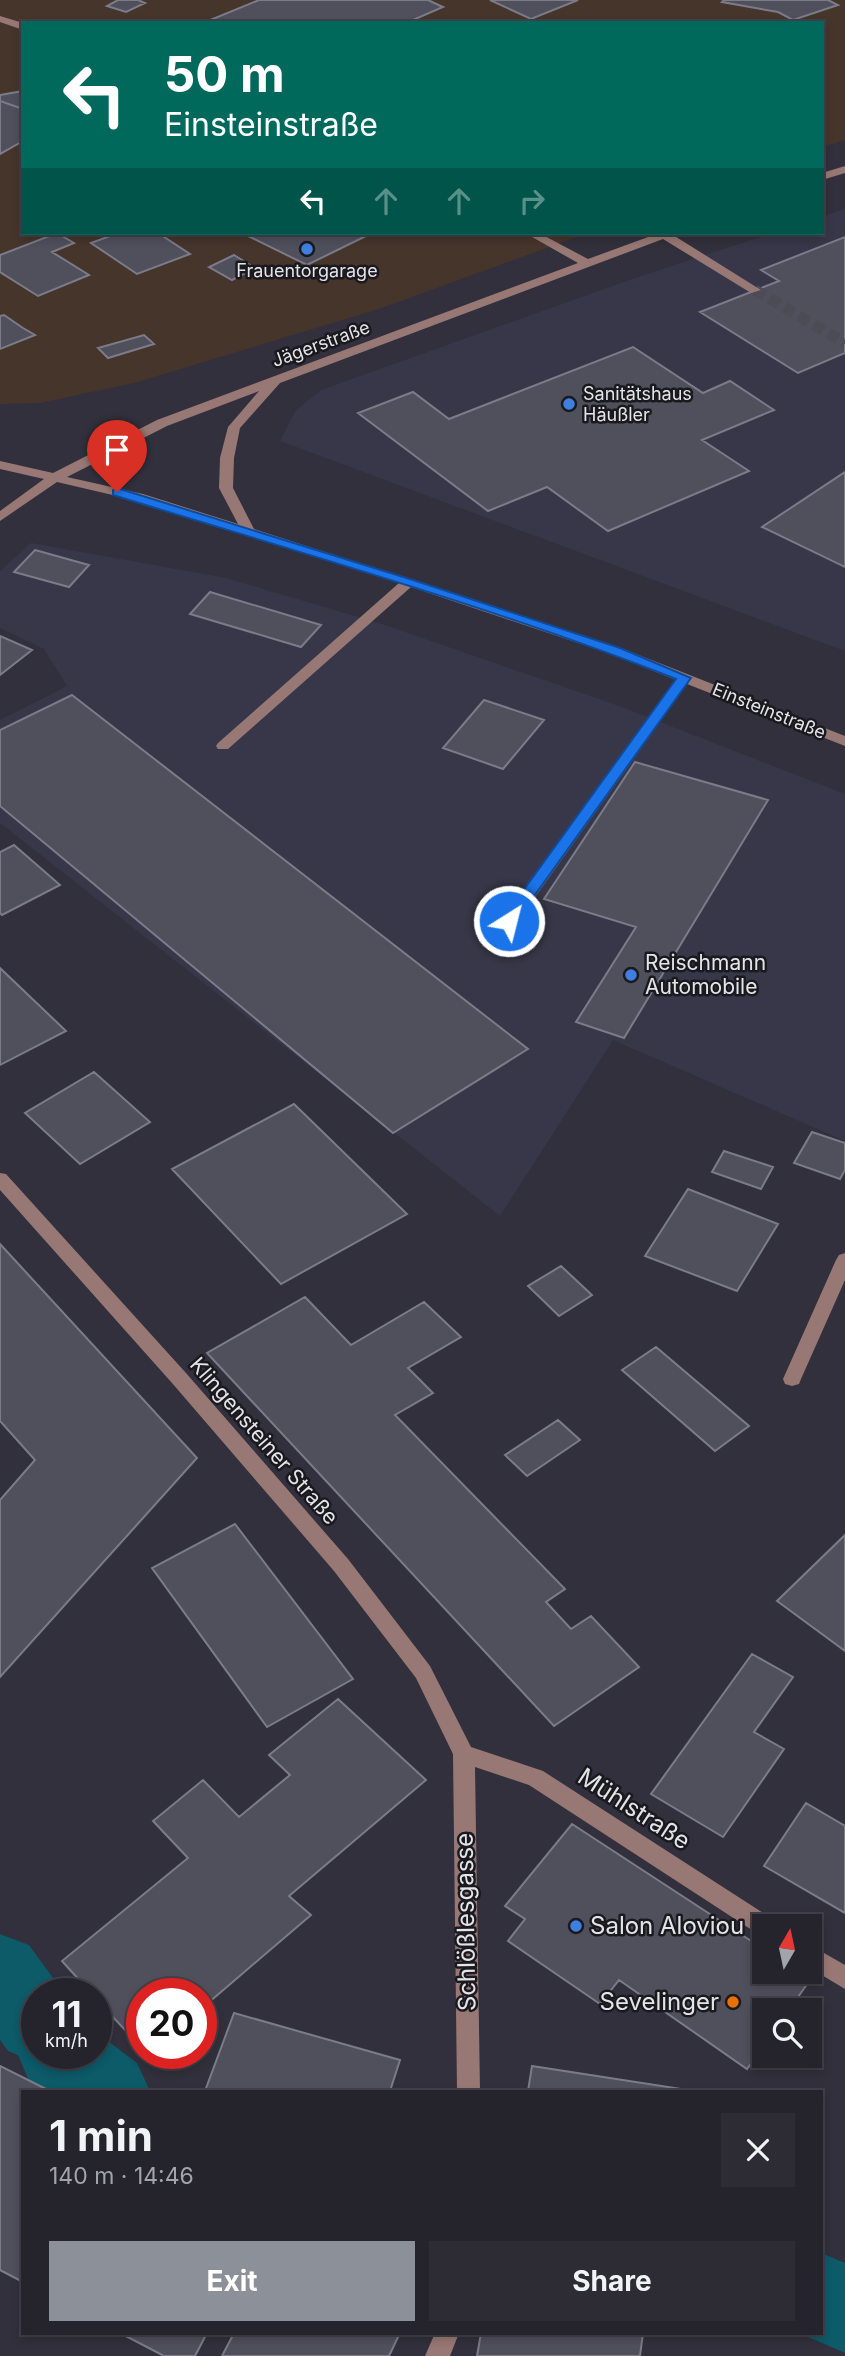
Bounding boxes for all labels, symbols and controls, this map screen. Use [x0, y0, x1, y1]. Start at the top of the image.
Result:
text: 50 m [164, 45, 285, 104]
icon: left [49, 49, 140, 140]
text: Einsteinstraße [164, 105, 378, 144]
icon: left [294, 182, 332, 220]
icon: ahead [367, 182, 405, 220]
icon: ahead [440, 182, 478, 220]
icon: right [513, 182, 551, 220]
marker: Frauentorgarage [299, 241, 315, 257]
place label: Frauentorgarage [236, 260, 378, 281]
street label: Jägerstraße [269, 316, 373, 371]
place label: Sanitätshaus Häußler [583, 383, 692, 425]
marker: Sanitätshaus Häußler [561, 396, 577, 412]
pin [87, 420, 147, 492]
icon: arrive [98, 431, 136, 469]
street label: Einsteinstraße [709, 678, 829, 743]
position arrow [472, 884, 546, 958]
place label: Reischmann Automobile [645, 950, 766, 999]
marker: Reischmann Automobile [623, 967, 639, 983]
street label: Klingensteiner Straße [185, 1352, 344, 1529]
street label: Mühlstraße [573, 1762, 696, 1856]
street label: Schlößlesgasse [449, 1833, 482, 2011]
place label: Salon Aloviou [590, 1911, 744, 1940]
north arrow [752, 1914, 822, 1984]
map controls [752, 1914, 822, 2068]
marker: Salon Aloviou [568, 1918, 584, 1934]
speed limit sign: 20 [126, 1978, 217, 2069]
place label: Sevelinger [600, 1987, 719, 2016]
text: 11 [51, 1993, 82, 2035]
marker: Sevelinger [725, 1994, 741, 2010]
button: search [752, 1998, 822, 2068]
text: km/h [45, 2030, 88, 2051]
text: 1 min [49, 2110, 153, 2161]
button: close [721, 2113, 795, 2187]
text: 140 m · 14:46 [49, 2162, 194, 2190]
button: Exit [49, 2241, 415, 2321]
button: Share [429, 2241, 795, 2321]

